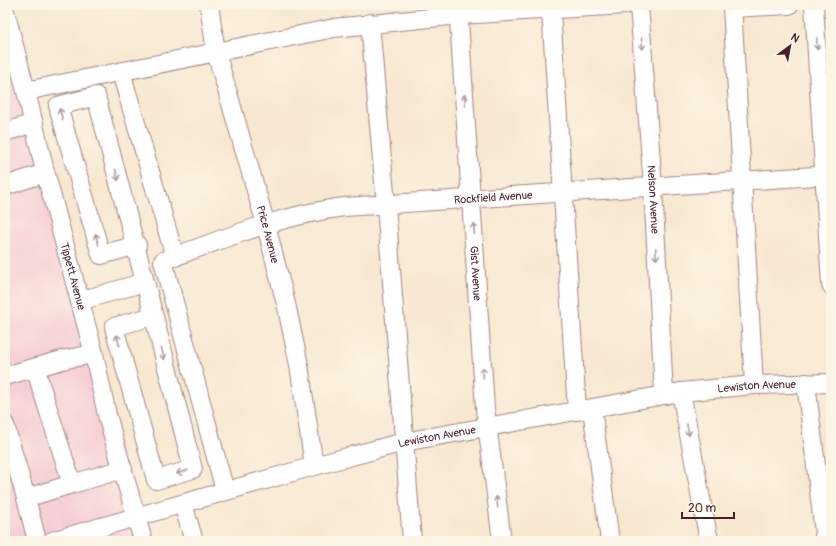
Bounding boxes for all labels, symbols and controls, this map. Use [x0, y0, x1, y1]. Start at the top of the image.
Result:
north arrow [770, 26, 810, 66]
text: N [788, 30, 802, 46]
one-way arrow [639, 37, 646, 50]
one-way arrow [813, 37, 820, 50]
one-way arrow [461, 94, 468, 107]
one-way arrow [57, 108, 64, 121]
street label: Nelson Avenue [645, 165, 662, 235]
one-way arrow [114, 168, 122, 181]
street label: Rockfield Avenue [453, 188, 533, 206]
street label: Price Avenue [254, 204, 282, 265]
one-way arrow [470, 223, 477, 236]
one-way arrow [93, 233, 100, 246]
street label: Tippett Avenue [58, 241, 89, 312]
street label: Gist Avenue [468, 246, 484, 302]
one-way arrow [653, 247, 660, 260]
one-way arrow [114, 334, 121, 347]
one-way arrow [160, 347, 167, 360]
one-way arrow [480, 367, 487, 380]
street label: Lewiston Avenue [717, 377, 797, 395]
street label: Lewiston Avenue [397, 423, 477, 450]
one-way arrow [684, 423, 692, 436]
one-way arrow [175, 469, 188, 476]
scale bar [682, 494, 734, 520]
one-way arrow [493, 496, 501, 509]
text: 20 m [688, 501, 717, 516]

